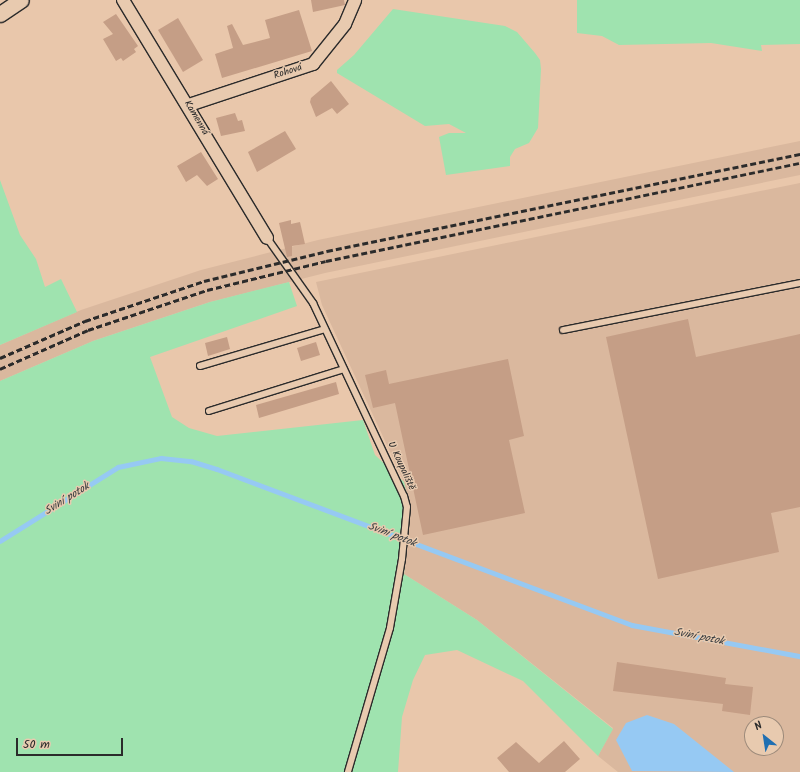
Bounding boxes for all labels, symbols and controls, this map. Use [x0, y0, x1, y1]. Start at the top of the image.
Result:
street label: Rohová [272, 62, 304, 82]
street label: Kamenná [181, 98, 211, 138]
street label: U Koupaliště [385, 440, 417, 492]
water label: Sviní potok [42, 480, 92, 518]
water label: Sviní potok [366, 520, 418, 550]
water label: Sviní potok [673, 626, 725, 648]
north arrow [744, 716, 784, 756]
text: N [751, 717, 766, 736]
scale bar [18, 730, 125, 756]
text: 50 m [23, 735, 50, 754]

